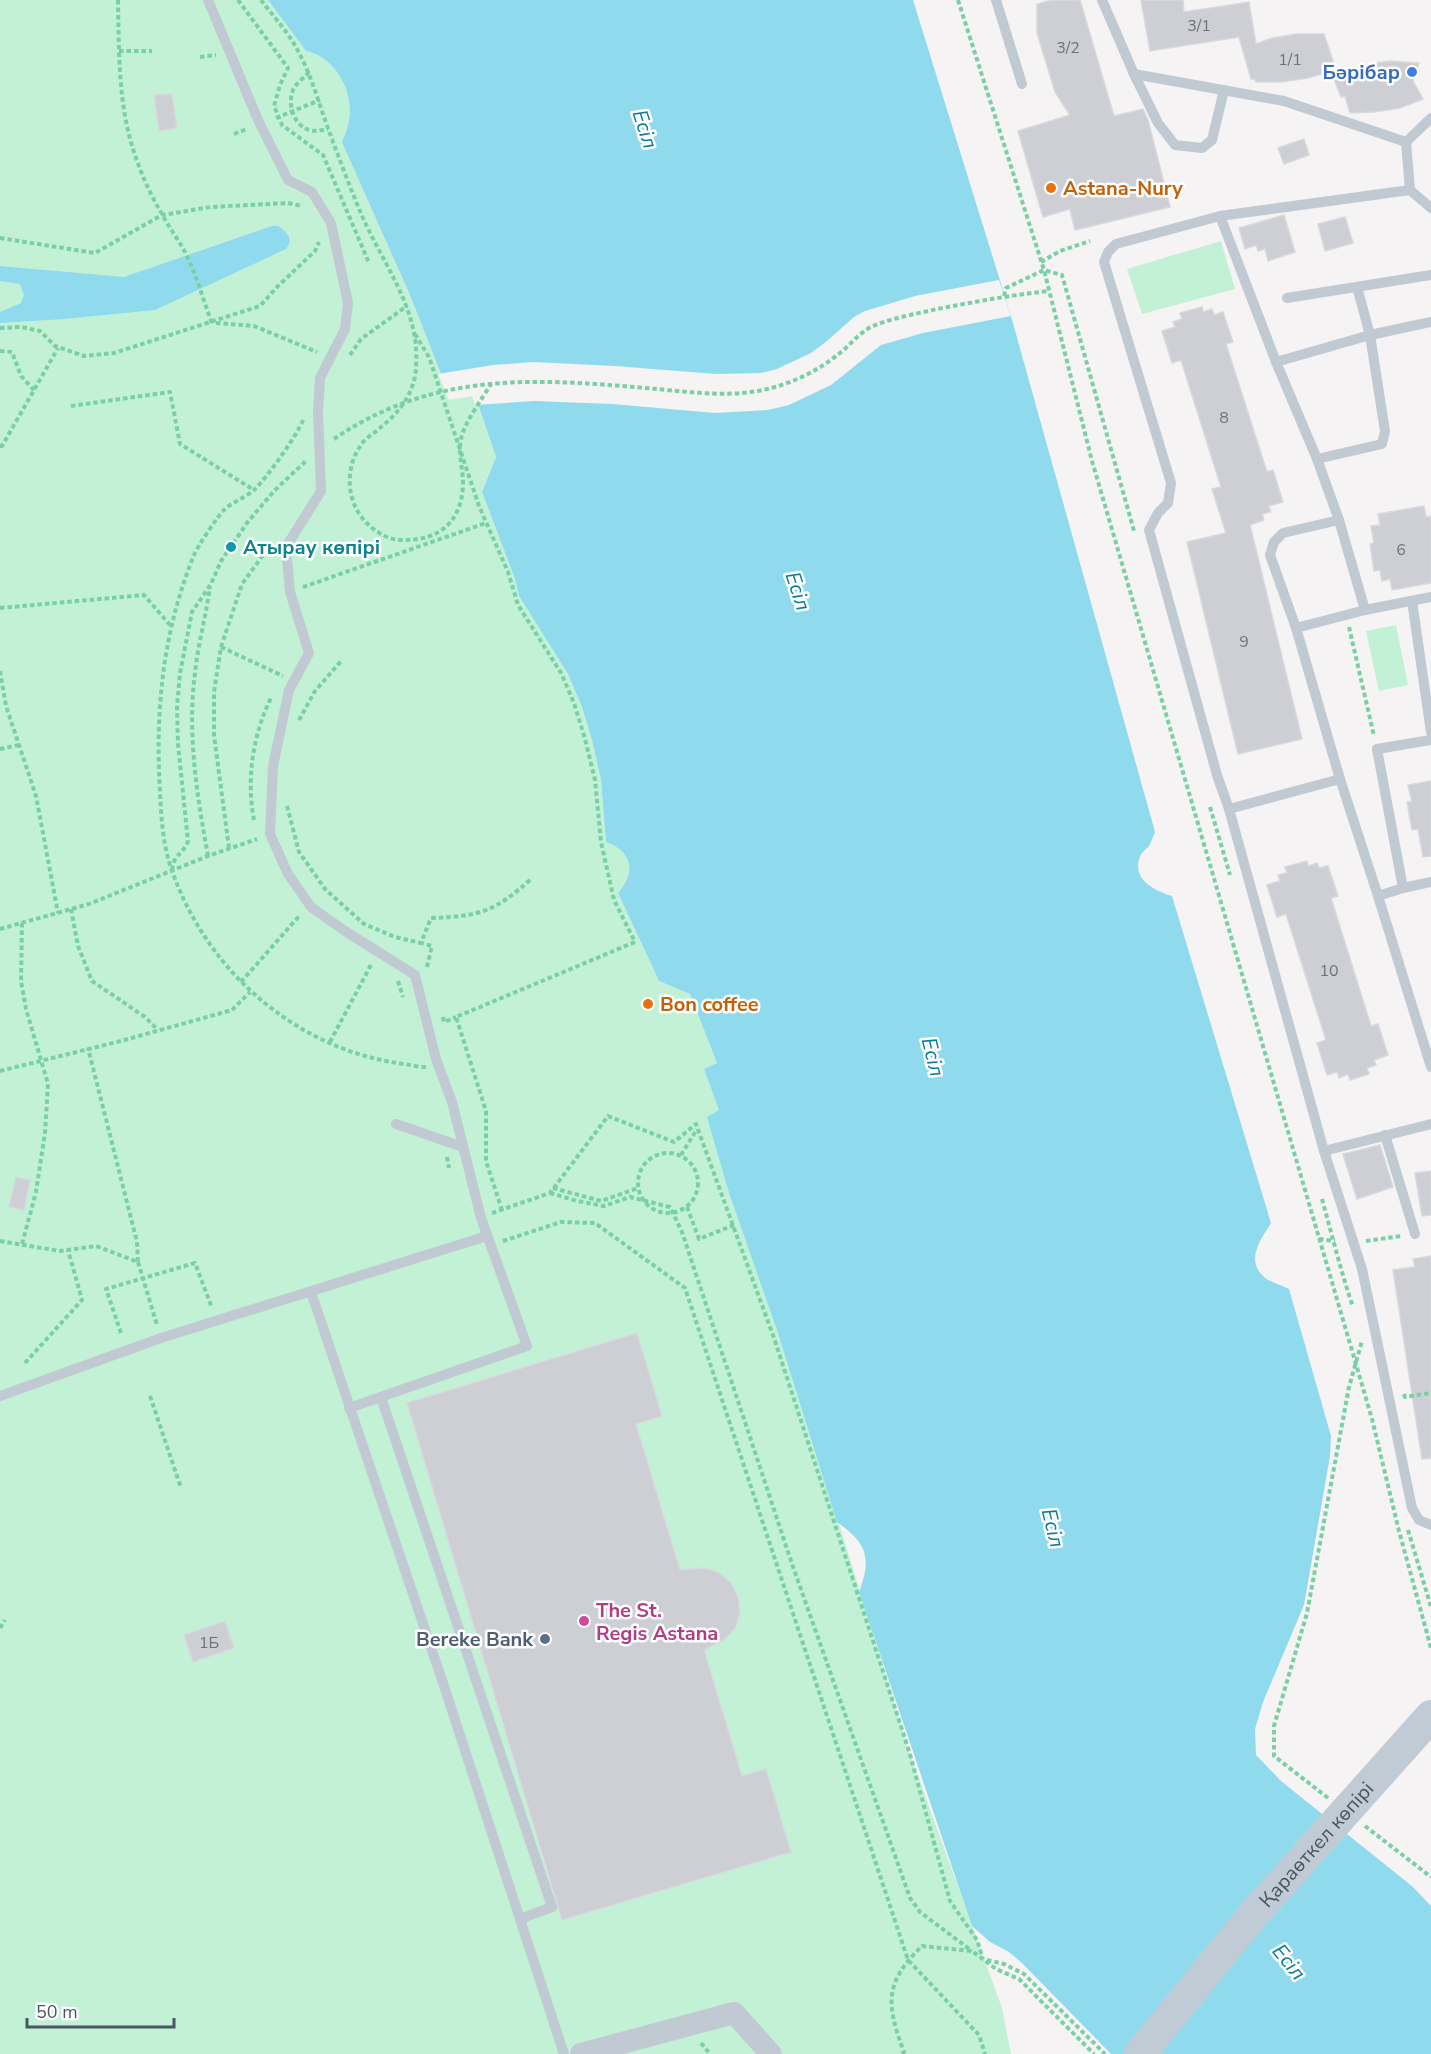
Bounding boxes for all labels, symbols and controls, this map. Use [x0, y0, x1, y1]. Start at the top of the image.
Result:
house number: 3/1 [1187, 15, 1211, 37]
house number: 3/2 [1056, 37, 1080, 59]
house number: 1/1 [1278, 49, 1302, 71]
place label: Бәрібар [1322, 59, 1400, 86]
marker: Бәрібар [1405, 65, 1419, 79]
water label: Есіл [626, 106, 664, 152]
place label: Astana-Nury [1063, 175, 1183, 202]
marker: Astana-Nury [1044, 181, 1058, 195]
house number: 8 [1219, 407, 1229, 429]
place label: Атырау көпірі [243, 534, 380, 561]
house number: 6 [1396, 539, 1406, 561]
marker: Атырау көпірі [224, 540, 238, 554]
water label: Есіл [779, 568, 817, 614]
house number: 9 [1239, 631, 1249, 653]
house number: 10 [1319, 960, 1339, 982]
place label: Bon coffee [660, 991, 759, 1018]
marker: Bon coffee [641, 997, 655, 1011]
water label: Есіл [915, 1035, 951, 1079]
water label: Есіл [1035, 1506, 1071, 1550]
place label: The St. Regis Astana [596, 1597, 718, 1647]
marker: The St. Regis Astana [577, 1614, 591, 1628]
place label: Bereke Bank [416, 1626, 534, 1653]
house number: 1Б [199, 1632, 219, 1654]
marker: Bereke Bank [538, 1632, 552, 1646]
street label: Қараөткел көпірі [1253, 1776, 1380, 1913]
water label: Есіл [1266, 1938, 1312, 1986]
scale bar [27, 1991, 174, 2029]
text: 50 m [36, 2000, 78, 2024]

